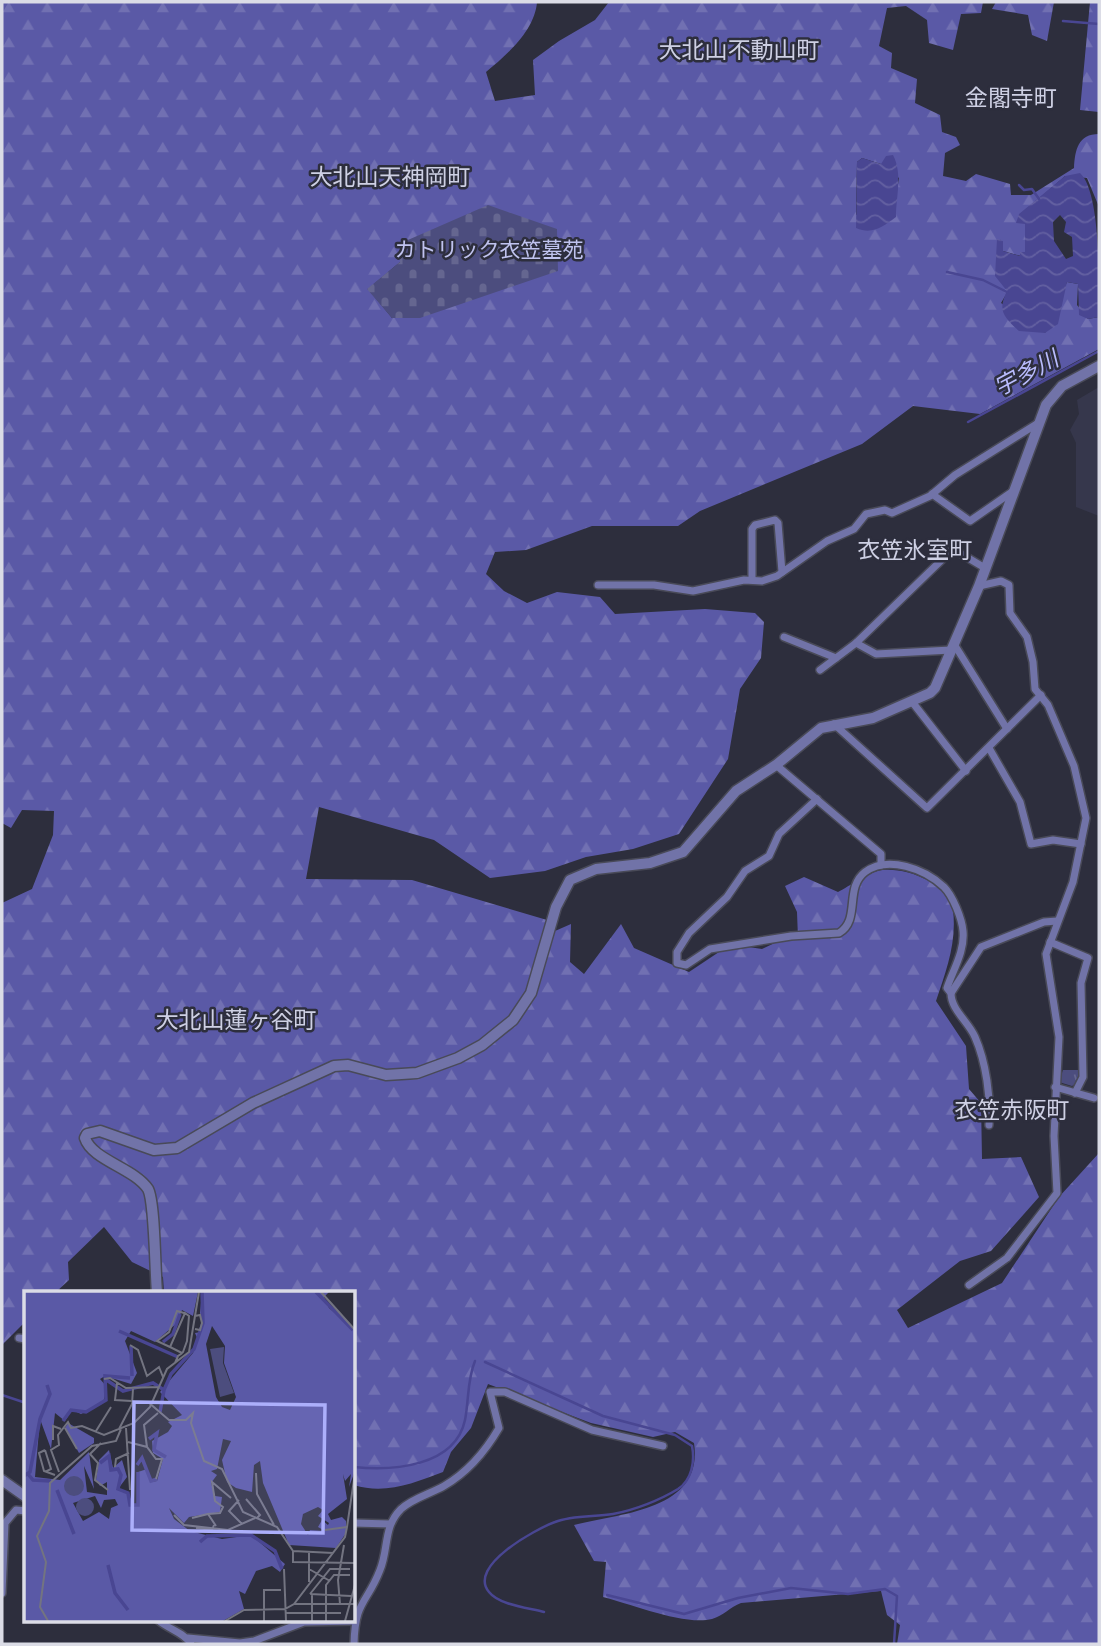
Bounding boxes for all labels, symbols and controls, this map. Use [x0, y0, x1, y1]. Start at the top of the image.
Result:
district label: 大北山不動山町 [659, 33, 820, 67]
district label: 金閣寺町 [965, 81, 1057, 115]
district label: 大北山天神岡町 [310, 160, 471, 194]
park label: カトリック衣笠墓苑 [395, 235, 584, 265]
water label: 宇多川 [988, 340, 1067, 404]
district label: 衣笠氷室町 [858, 533, 973, 567]
district label: 大北山蓮ヶ谷町 [156, 1003, 317, 1037]
district label: 衣笠赤阪町 [955, 1093, 1070, 1127]
inset map [24, 1291, 355, 1622]

